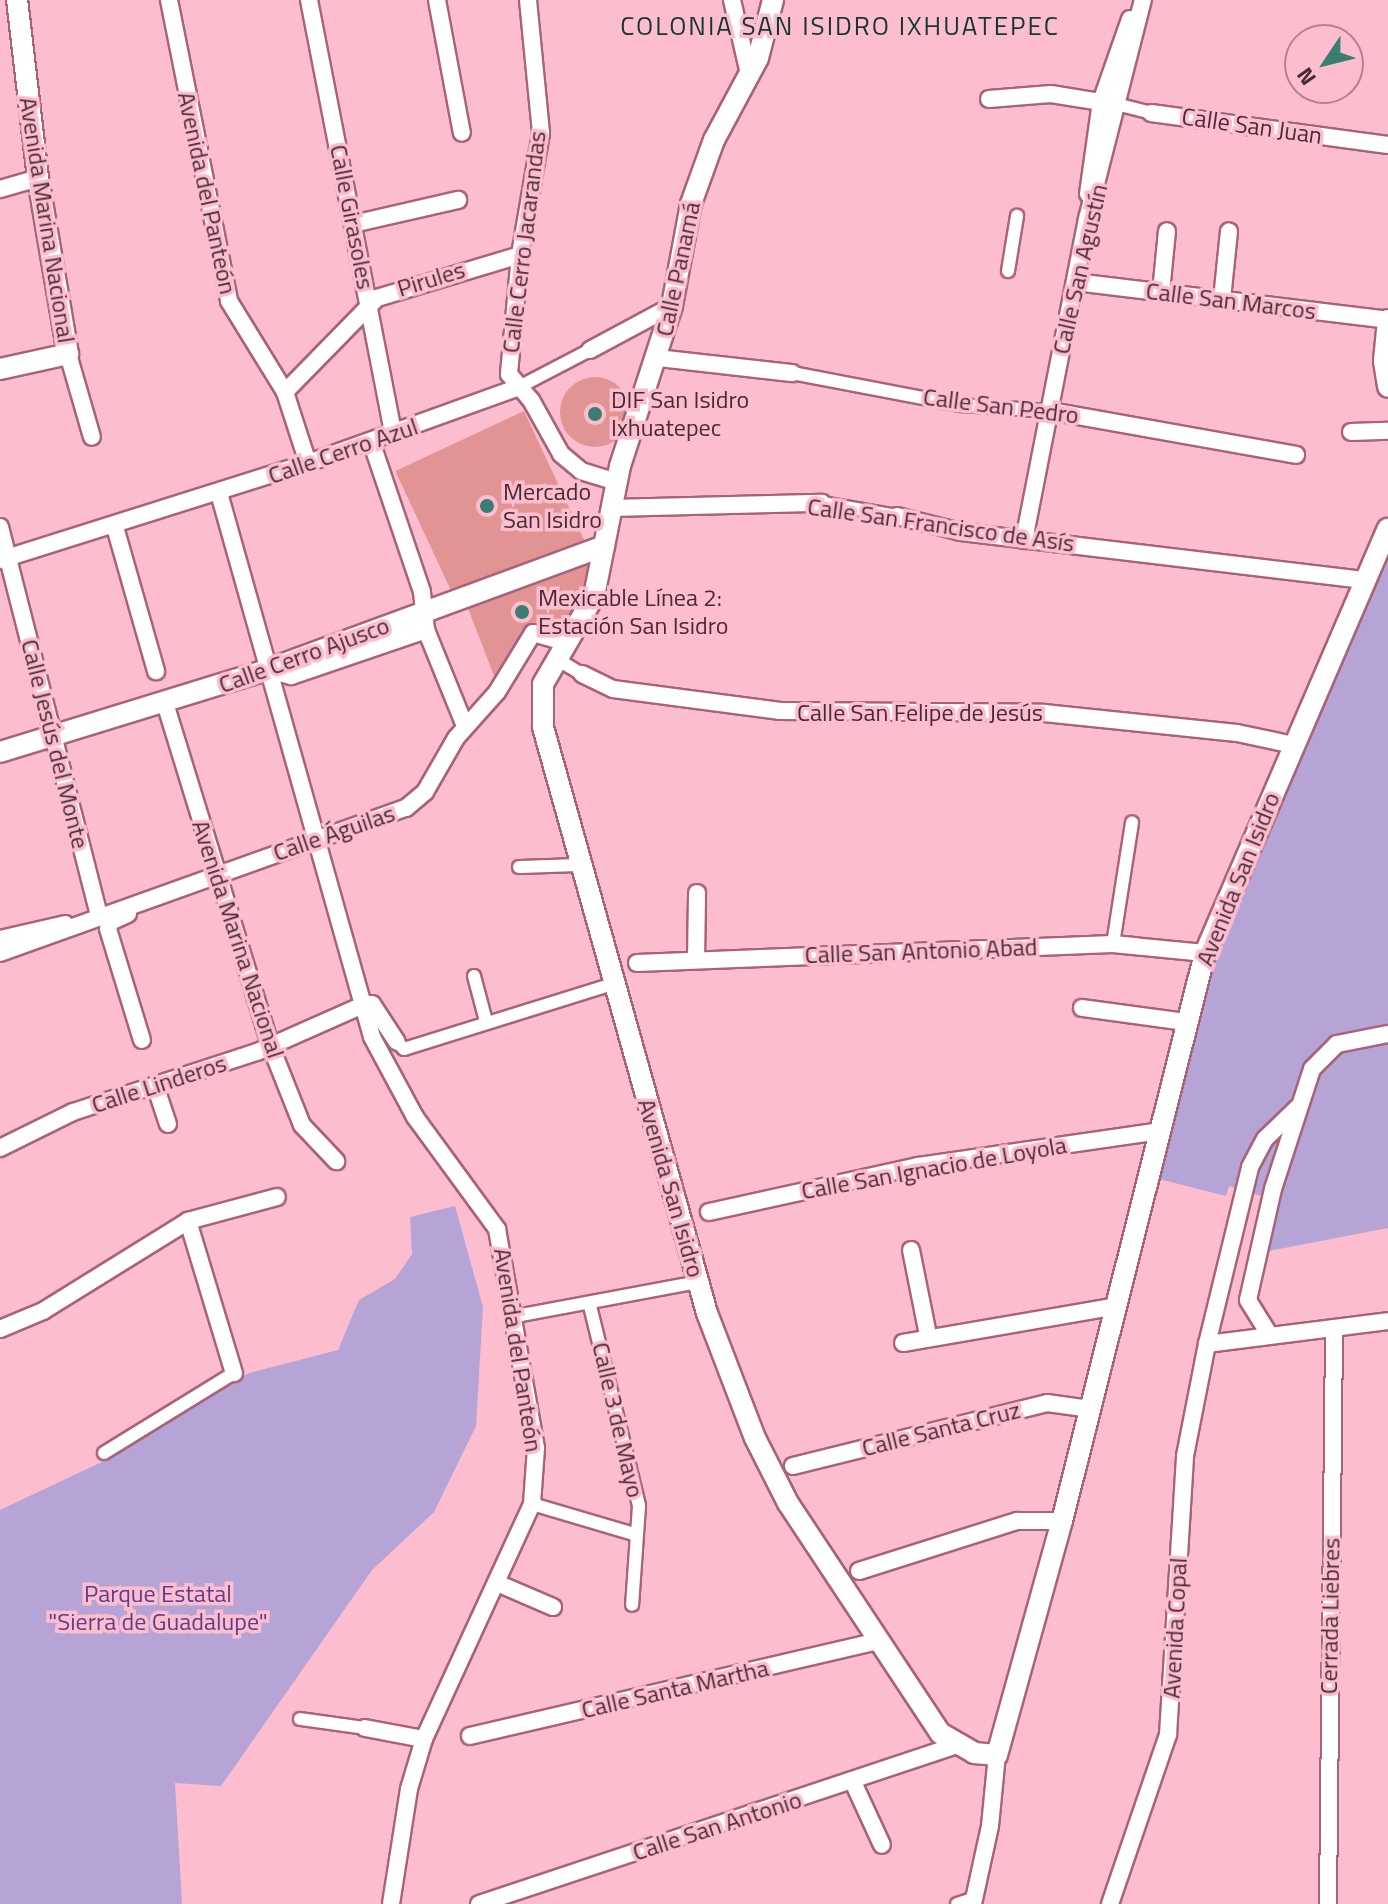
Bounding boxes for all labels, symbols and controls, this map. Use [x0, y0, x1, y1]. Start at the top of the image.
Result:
district label: COLONIA SAN ISIDRO IXHUATEPEC [620, 10, 1060, 42]
north arrow [1284, 24, 1364, 104]
text: N [1288, 61, 1324, 93]
street label: Avenida del Panteón [171, 89, 243, 297]
street label: Avenida Marina Nacional [13, 95, 81, 345]
street label: Calle San Juan [1180, 102, 1324, 150]
street label: Calle Cerro Jacarandas [496, 129, 552, 355]
street label: Calle Girasoles [324, 142, 380, 292]
street label: Calle San Agustín [1046, 181, 1114, 357]
street label: Calle Panamá [650, 199, 706, 339]
street label: Pirules [394, 255, 468, 303]
street label: Calle San Marcos [1144, 276, 1318, 326]
street label: Calle San Pedro [922, 382, 1080, 430]
place label: DIF San Isidro Ixhuatepec [611, 386, 749, 442]
marker: DIF San Isidro Ixhuatepec [586, 405, 604, 423]
street label: Calle Cerro Azul [264, 412, 422, 490]
place label: Mercado San Isidro [503, 478, 602, 534]
street label: Calle San Francisco de Asís [806, 492, 1076, 558]
marker: Mercado San Isidro [478, 497, 496, 515]
place label: Mexicable Línea 2: Estación San Isidro [538, 584, 728, 640]
marker: Mexicable Línea 2: Estación San Isidro [513, 603, 531, 621]
street label: Calle Cerro Ajusco [215, 611, 393, 699]
street label: Calle Jesús del Monte [15, 636, 95, 852]
street label: Calle San Felipe de Jesús [797, 699, 1043, 727]
street label: Avenida San Isidro [1190, 788, 1286, 970]
street label: Calle Águilas [269, 799, 399, 867]
street label: Avenida Marina Nacional [186, 816, 290, 1062]
street label: Calle San Antonio Abad [804, 933, 1038, 969]
street label: Calle Linderos [88, 1049, 230, 1119]
street label: Avenida San Isidro [632, 1095, 710, 1281]
street label: Calle San Ignacio de Loyola [799, 1130, 1069, 1206]
street label: Avenida del Panteón [488, 1246, 548, 1454]
street label: Calle 3 de Mayo [586, 1340, 650, 1500]
street label: Calle Santa Cruz [859, 1395, 1023, 1463]
street label: Cerrada Liebres [1314, 1538, 1346, 1694]
street label: Avenida Copal [1157, 1557, 1193, 1699]
park label: Parque Estatal "Sierra de Guadalupe" [48, 1580, 268, 1636]
street label: Calle Santa Martha [579, 1653, 771, 1725]
street label: Calle San Antonio [629, 1785, 805, 1867]

